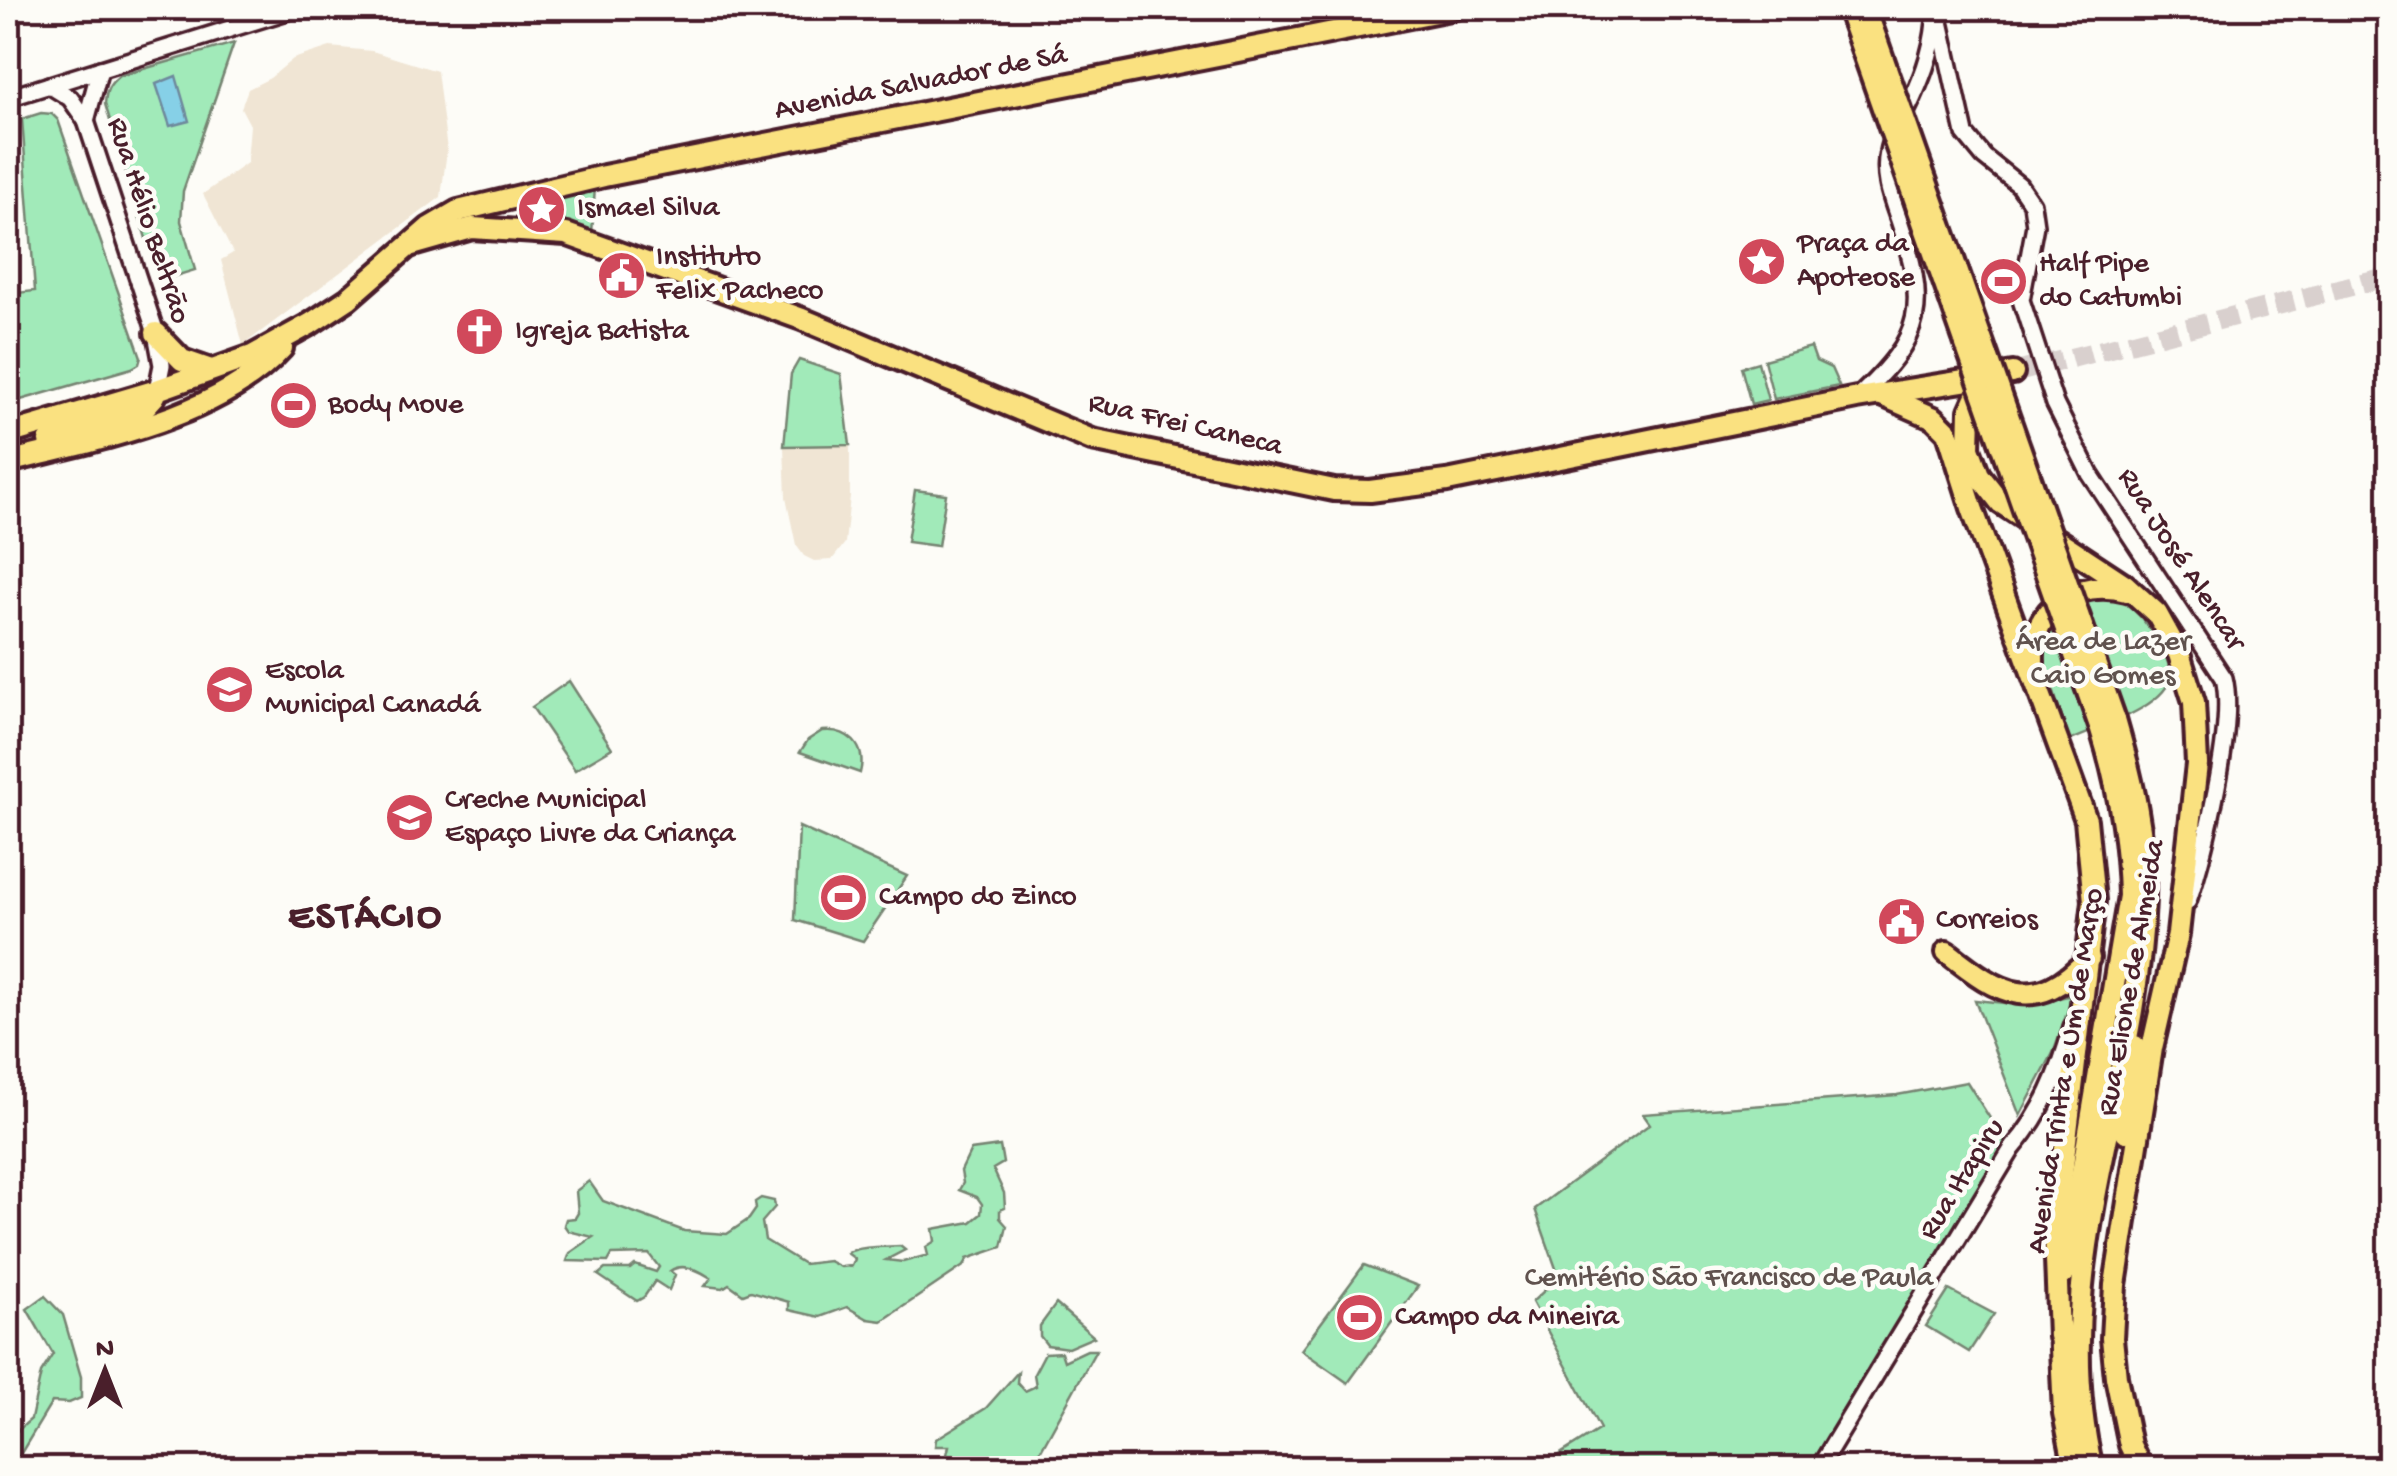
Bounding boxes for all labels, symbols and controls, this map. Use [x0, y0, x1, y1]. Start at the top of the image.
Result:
street label: Avenida Salvador de Sá [772, 38, 1072, 130]
street label: Rua Hélio Beltrão [97, 114, 197, 328]
place icon: Ismael Silva [516, 183, 568, 235]
place label: Ismael Silva [577, 192, 721, 227]
place label: Praça da Apoteose [1796, 228, 1915, 297]
place icon: Praça da Apoteose [1736, 236, 1788, 288]
place label: Instituto Felix Pacheco [655, 241, 824, 310]
place label: Half Pipe do Catumbi [2039, 248, 2182, 317]
public building icon: Instituto Felix Pacheco [595, 249, 647, 301]
sports icon: Half Pipe do Catumbi [1978, 256, 2030, 308]
church icon: Igreja Batista [454, 306, 506, 358]
place label: Igreja Batista [515, 315, 690, 350]
sports icon: Body Move [267, 380, 319, 432]
street label: Rua Frei Caneca [1085, 387, 1287, 466]
place label: Body Move [327, 389, 464, 424]
street label: Rua José Alencar [2108, 462, 2253, 660]
park label: Área de Lazer Caio Gomes [2016, 625, 2193, 695]
place label: Escola Municipal Canadá [265, 655, 482, 724]
school or university icon: Escola Municipal Canadá [204, 663, 256, 715]
place label: Creche Municipal Espaço Livre da Criança [445, 784, 737, 853]
school or university icon: Creche Municipal Espaço Livre da Criança [384, 792, 436, 844]
street label: Rua Elione de Almeida [2091, 836, 2175, 1119]
sports icon: Campo do Zinco [818, 872, 870, 924]
place label: Campo do Zinco [879, 881, 1077, 916]
street label: Avenida Trinta e Um de Março [2021, 886, 2113, 1256]
district label: ESTÁCIO [288, 895, 444, 942]
public building icon: Correios [1875, 895, 1927, 947]
place label: Correios [1936, 904, 2039, 939]
street label: Rua Itapiru [1912, 1113, 2014, 1247]
park label: Cemitério São Francisco de Paula [1525, 1262, 1935, 1297]
sports icon: Campo da Mineira [1334, 1292, 1386, 1344]
place label: Campo da Mineira [1395, 1301, 1620, 1336]
north arrow [55, 1321, 155, 1421]
text: N [96, 1334, 114, 1367]

